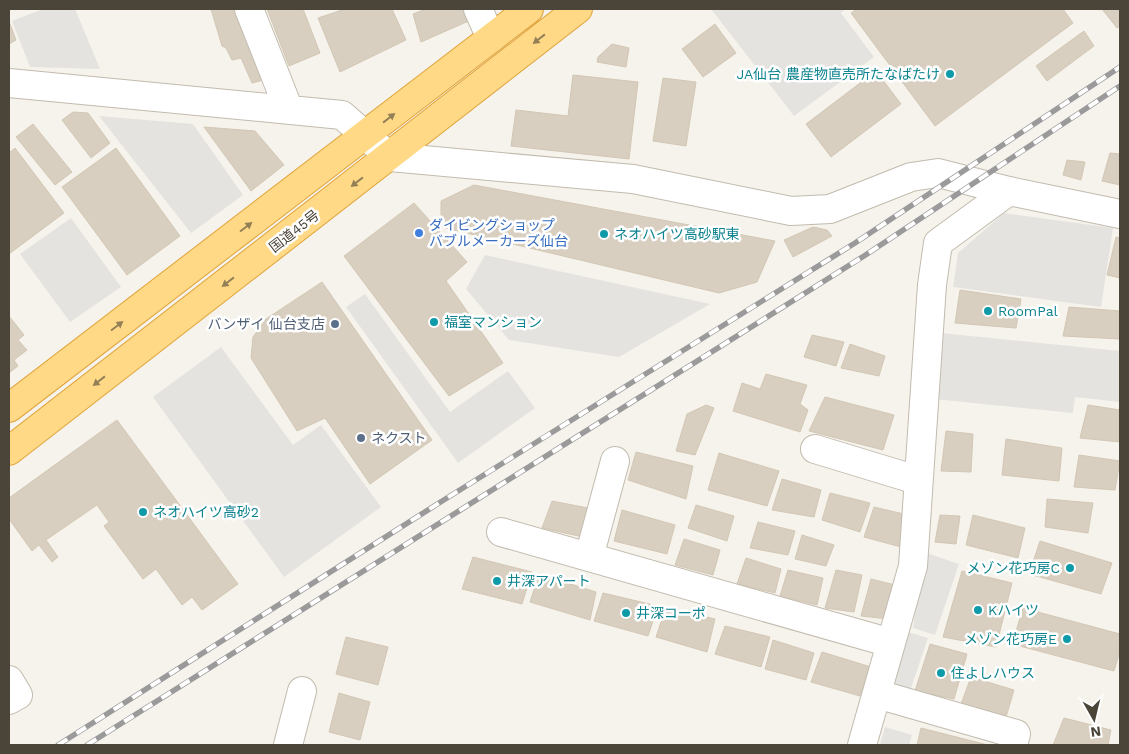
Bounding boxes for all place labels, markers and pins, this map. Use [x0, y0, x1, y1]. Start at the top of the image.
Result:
place label: JA仙台 農産物直売所たなばたけ [736, 66, 940, 82]
marker: JA仙台 農産物直売所たなばたけ [944, 68, 956, 80]
place label: ダイビングショップ バブルメーカーズ仙台 [429, 217, 568, 249]
place label: ネオハイツ高砂駅東 [614, 226, 740, 242]
marker: ダイビングショップ バブルメーカーズ仙台 [413, 227, 425, 239]
marker: ネオハイツ高砂駅東 [598, 228, 610, 240]
place label: RoomPal [998, 303, 1059, 319]
marker: RoomPal [982, 305, 994, 317]
place label: 福室マンション [444, 314, 542, 330]
place label: バンザイ 仙台支店 [208, 316, 325, 332]
marker: 福室マンション [428, 316, 440, 328]
marker: バンザイ 仙台支店 [329, 318, 341, 330]
place label: ネクスト [371, 430, 427, 446]
marker: ネクスト [355, 432, 367, 444]
place label: ネオハイツ高砂2 [153, 504, 259, 520]
marker: ネオハイツ高砂2 [137, 506, 149, 518]
place label: メゾン花巧房C [966, 560, 1060, 576]
marker: メゾン花巧房C [1064, 562, 1076, 574]
place label: 井深アパート [507, 573, 591, 589]
marker: 井深アパート [491, 575, 503, 587]
place label: Kハイツ [988, 602, 1039, 618]
marker: Kハイツ [972, 604, 984, 616]
place label: 井深コーポ [636, 605, 706, 621]
marker: 井深コーポ [620, 607, 632, 619]
place label: メゾン花巧房E [964, 631, 1057, 647]
marker: メゾン花巧房E [1061, 633, 1073, 645]
place label: 住よしハウス [951, 665, 1035, 681]
marker: 住よしハウス [935, 667, 947, 679]

